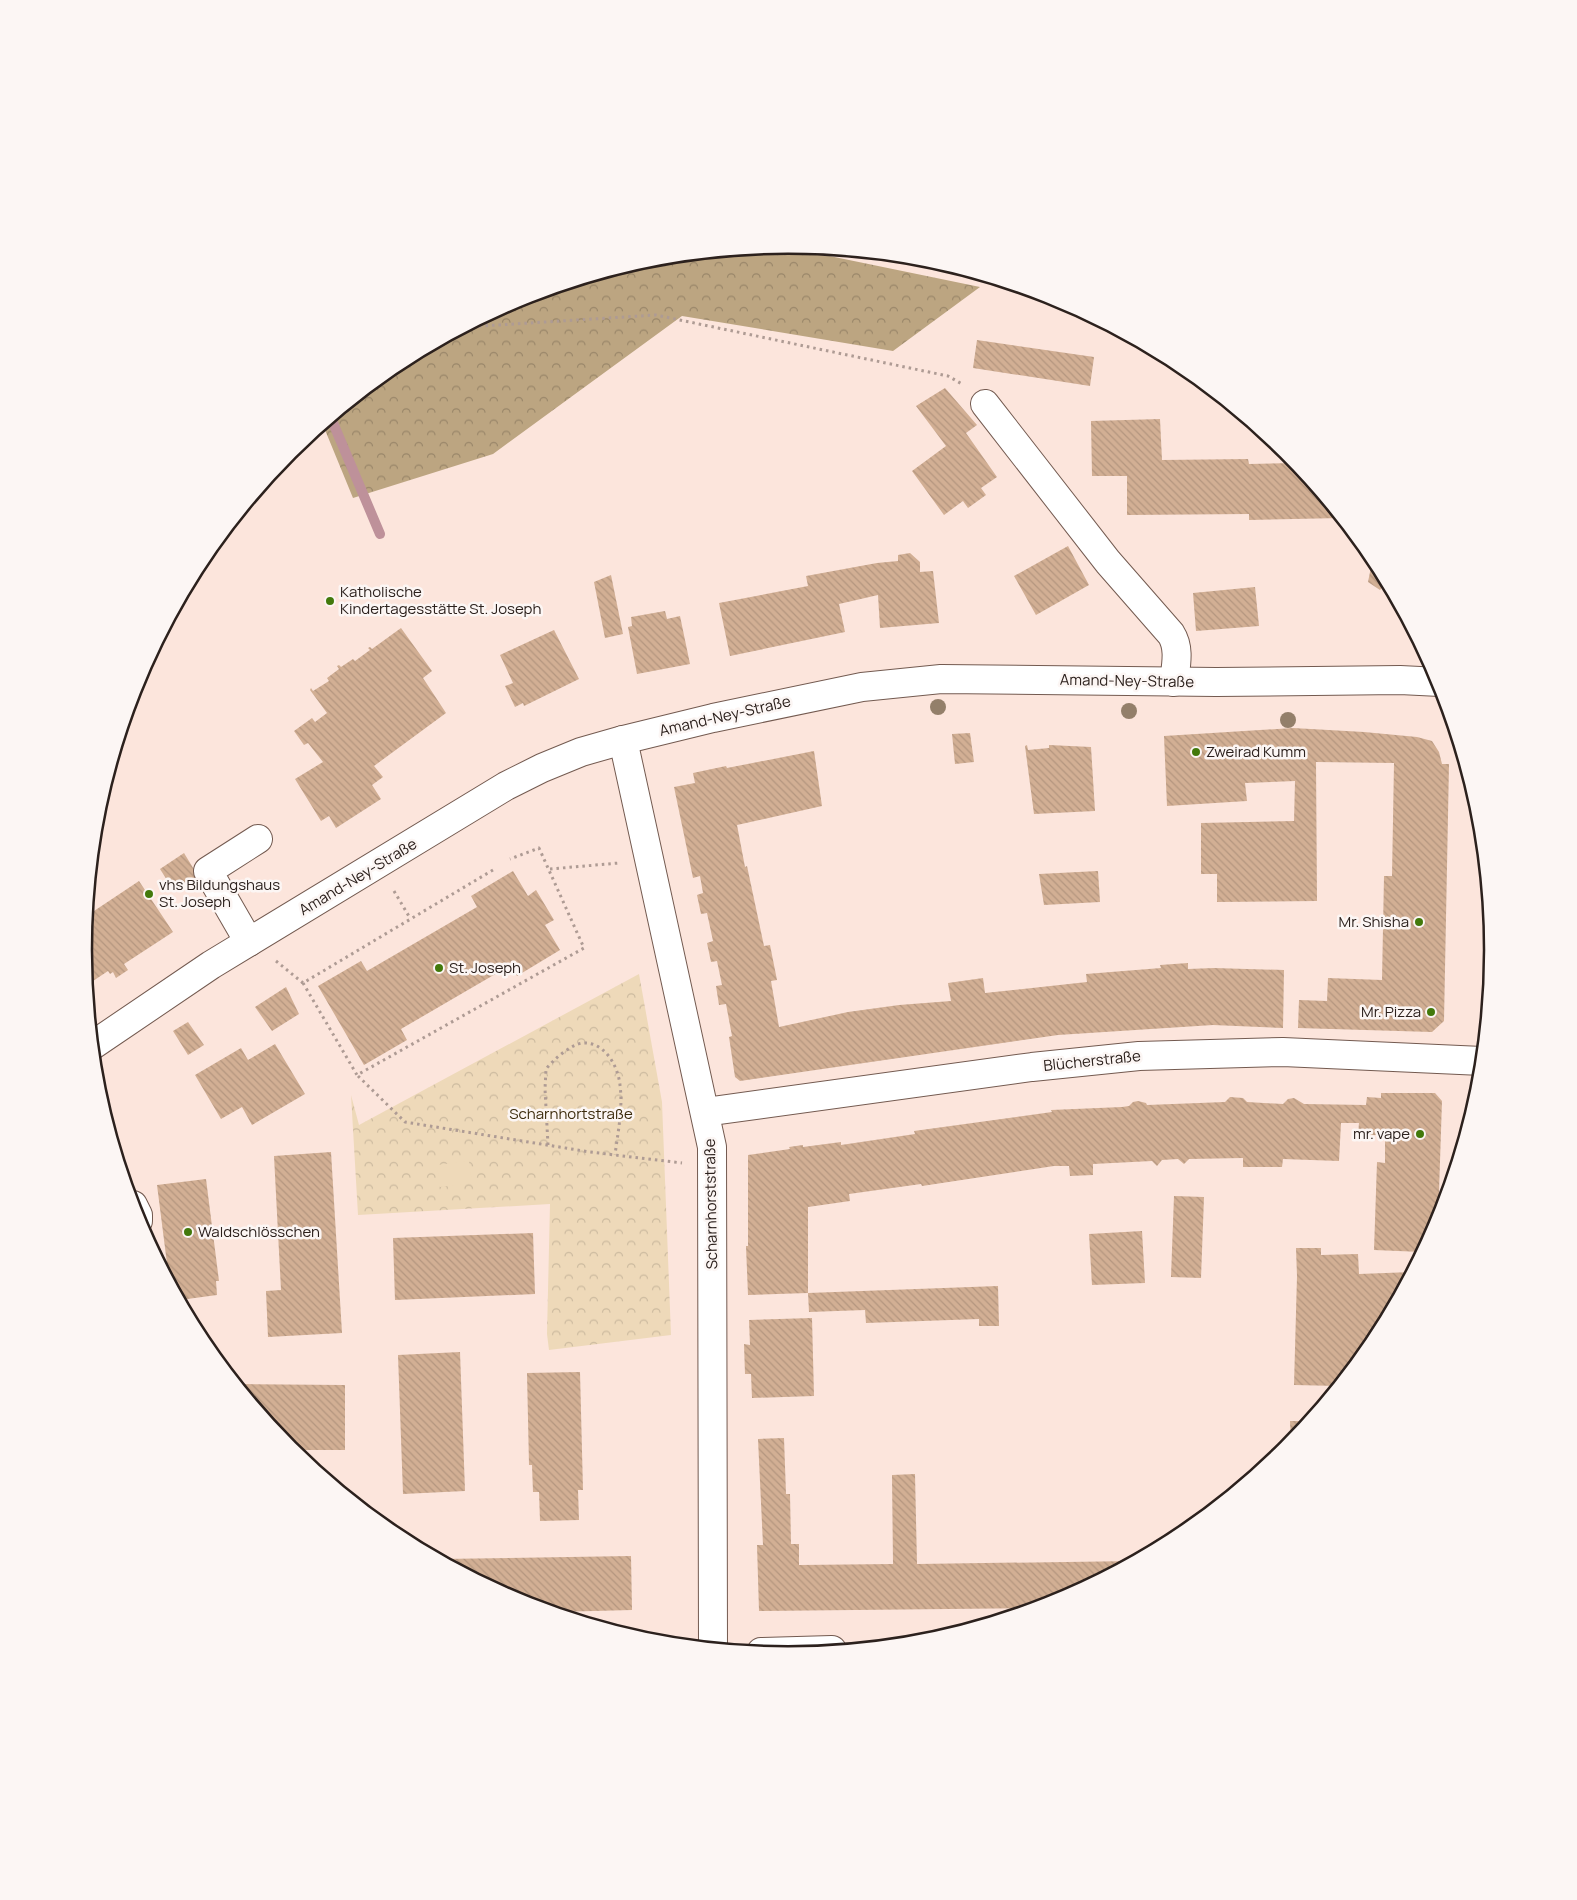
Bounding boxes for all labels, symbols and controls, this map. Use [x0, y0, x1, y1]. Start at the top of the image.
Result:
place label: Katholische Kindertagesstätte St. Joseph [340, 581, 541, 619]
marker: Katholische Kindertagesstätte St. Joseph [324, 595, 336, 607]
street label: Amand-Ney-Straße [1060, 669, 1194, 692]
street label: Amand-Ney-Straße [657, 690, 793, 741]
place label: Zweirad Kumm [1206, 741, 1306, 762]
marker: Zweirad Kumm [1190, 746, 1202, 758]
street label: Amand-Ney-Straße [295, 833, 421, 920]
place label: vhs Bildungshaus St. Joseph [159, 874, 280, 912]
marker: vhs Bildungshaus St. Joseph [143, 888, 155, 900]
place label: Mr. Shisha [1339, 911, 1409, 932]
marker: Mr. Shisha [1413, 916, 1425, 928]
place label: St. Joseph [449, 957, 521, 978]
marker: St. Joseph [433, 962, 445, 974]
place label: Mr. Pizza [1361, 1001, 1421, 1022]
marker: Mr. Pizza [1425, 1006, 1437, 1018]
street label: Blücherstraße [1042, 1045, 1142, 1076]
park label: Scharnhortstraße [509, 1103, 633, 1124]
place label: mr. vape [1353, 1123, 1410, 1144]
marker: mr. vape [1414, 1128, 1426, 1140]
street label: Scharnhorststraße [699, 1138, 722, 1270]
place label: Waldschlösschen [198, 1221, 320, 1242]
marker: Waldschlösschen [182, 1226, 194, 1238]

